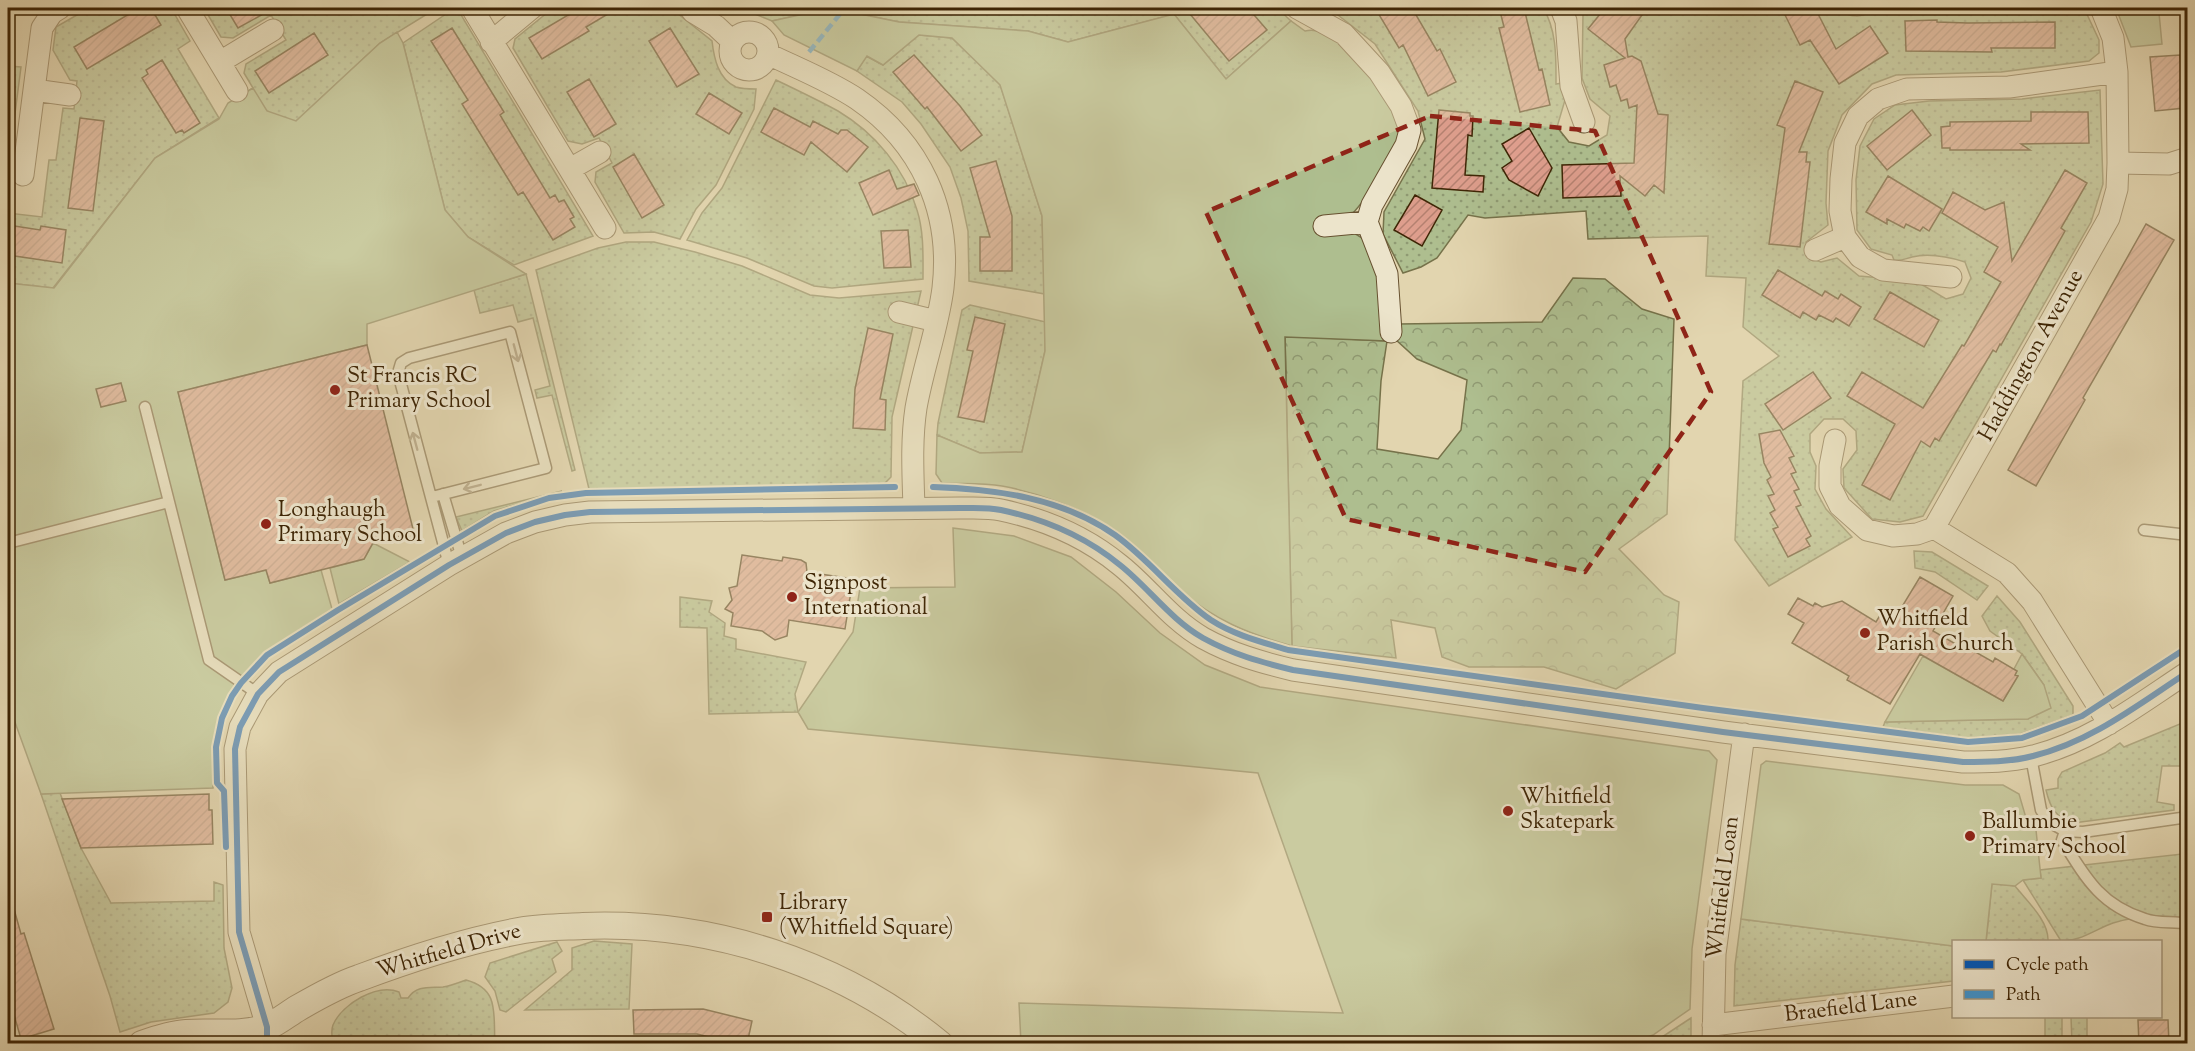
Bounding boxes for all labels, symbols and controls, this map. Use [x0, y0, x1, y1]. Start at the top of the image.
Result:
street label: Haddington Avenue [1971, 264, 2093, 448]
one-way arrow [510, 343, 522, 362]
place label: St Francis RC Primary School [347, 361, 491, 418]
marker: St Francis RC Primary School [328, 383, 342, 397]
one-way arrow [409, 432, 421, 451]
one-way arrow [463, 481, 482, 493]
place label: Longhaugh Primary School [278, 495, 422, 552]
marker: Longhaugh Primary School [259, 517, 273, 531]
place label: Signpost International [804, 568, 928, 625]
marker: Signpost International [785, 590, 799, 604]
place label: Whitfield Parish Church [1877, 604, 2014, 661]
marker: Whitfield Parish Church [1858, 626, 1872, 640]
place label: Whitfield Skatepark [1520, 782, 1615, 839]
marker: Whitfield Skatepark [1501, 804, 1515, 818]
place label: Ballumbie Primary School [1982, 807, 2126, 864]
street label: Whitfield Loan [1699, 814, 1749, 962]
marker: Ballumbie Primary School [1963, 829, 1977, 843]
place label: Library (Whitfield Square) [779, 888, 953, 945]
marker: Library (Whitfield Square) [760, 910, 774, 924]
street label: Whitfield Drive [373, 916, 525, 988]
legend [1952, 940, 2162, 1018]
text: Cycle path [2006, 953, 2089, 979]
text: Path [2006, 983, 2041, 1009]
street label: Braefield Lane [1783, 984, 1919, 1032]

